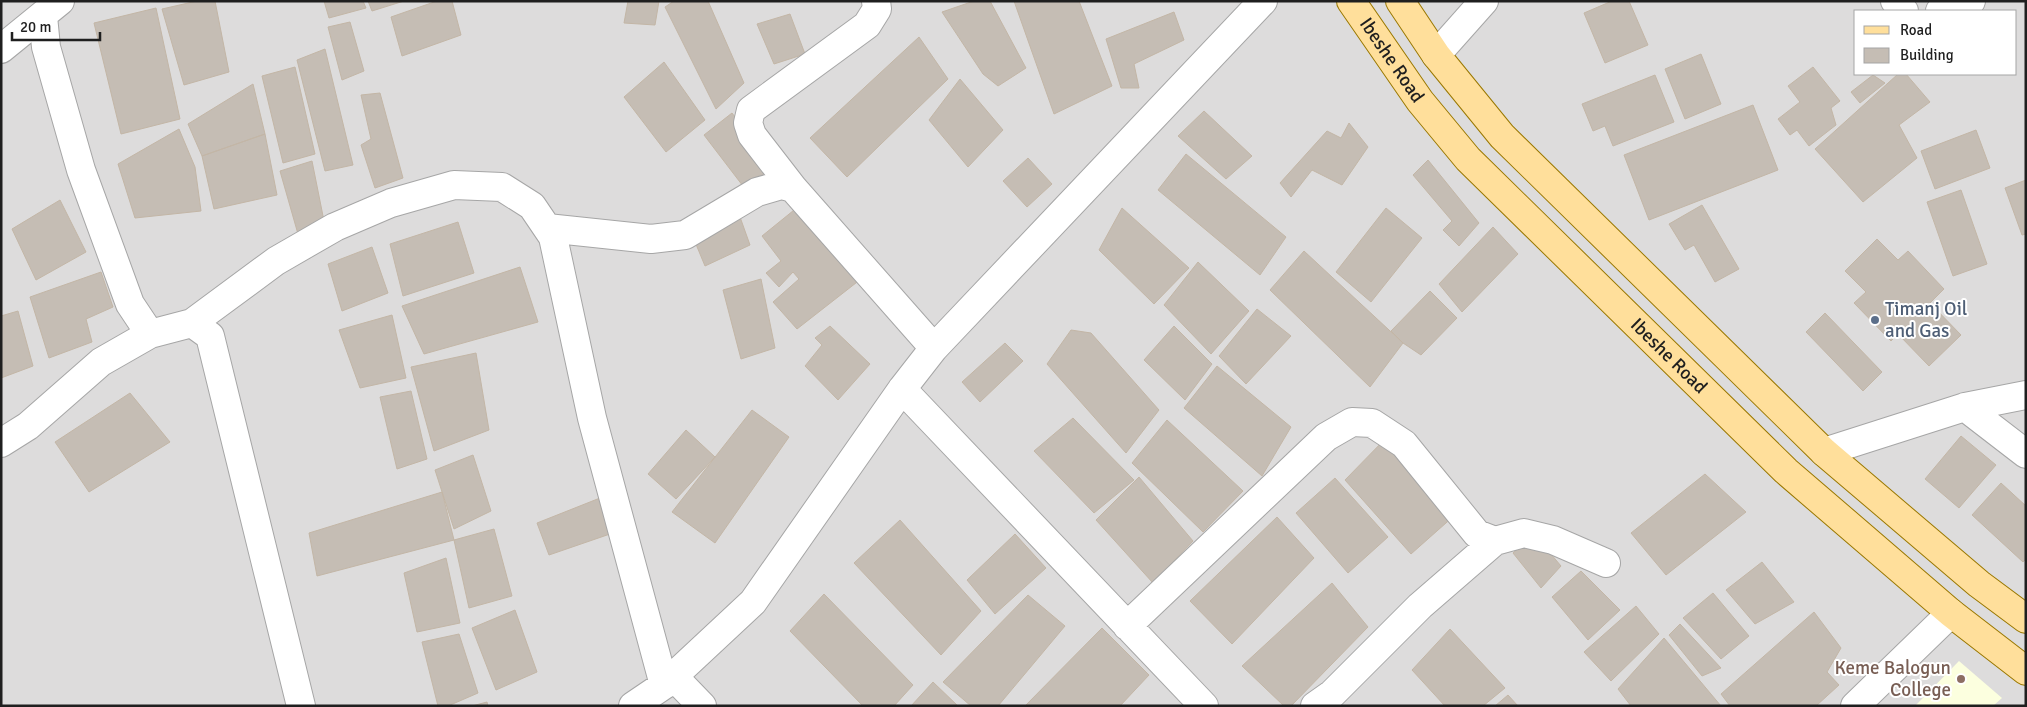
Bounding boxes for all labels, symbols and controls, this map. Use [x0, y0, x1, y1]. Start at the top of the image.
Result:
scale bar [12, 10, 100, 42]
legend [1854, 10, 2017, 75]
street label: Ibeshe Road [1354, 13, 1430, 107]
text: 20 m [20, 18, 51, 36]
text: Road [1900, 21, 1932, 39]
text: Building [1900, 46, 1954, 64]
place label: Timanj Oil and Gas [1885, 297, 1967, 343]
street label: Ibeshe Road [1625, 313, 1712, 399]
marker: Timanj Oil and Gas [1869, 314, 1881, 326]
place label: Keme Balogun College [1834, 656, 1951, 702]
marker: Keme Balogun College [1955, 673, 1967, 685]

